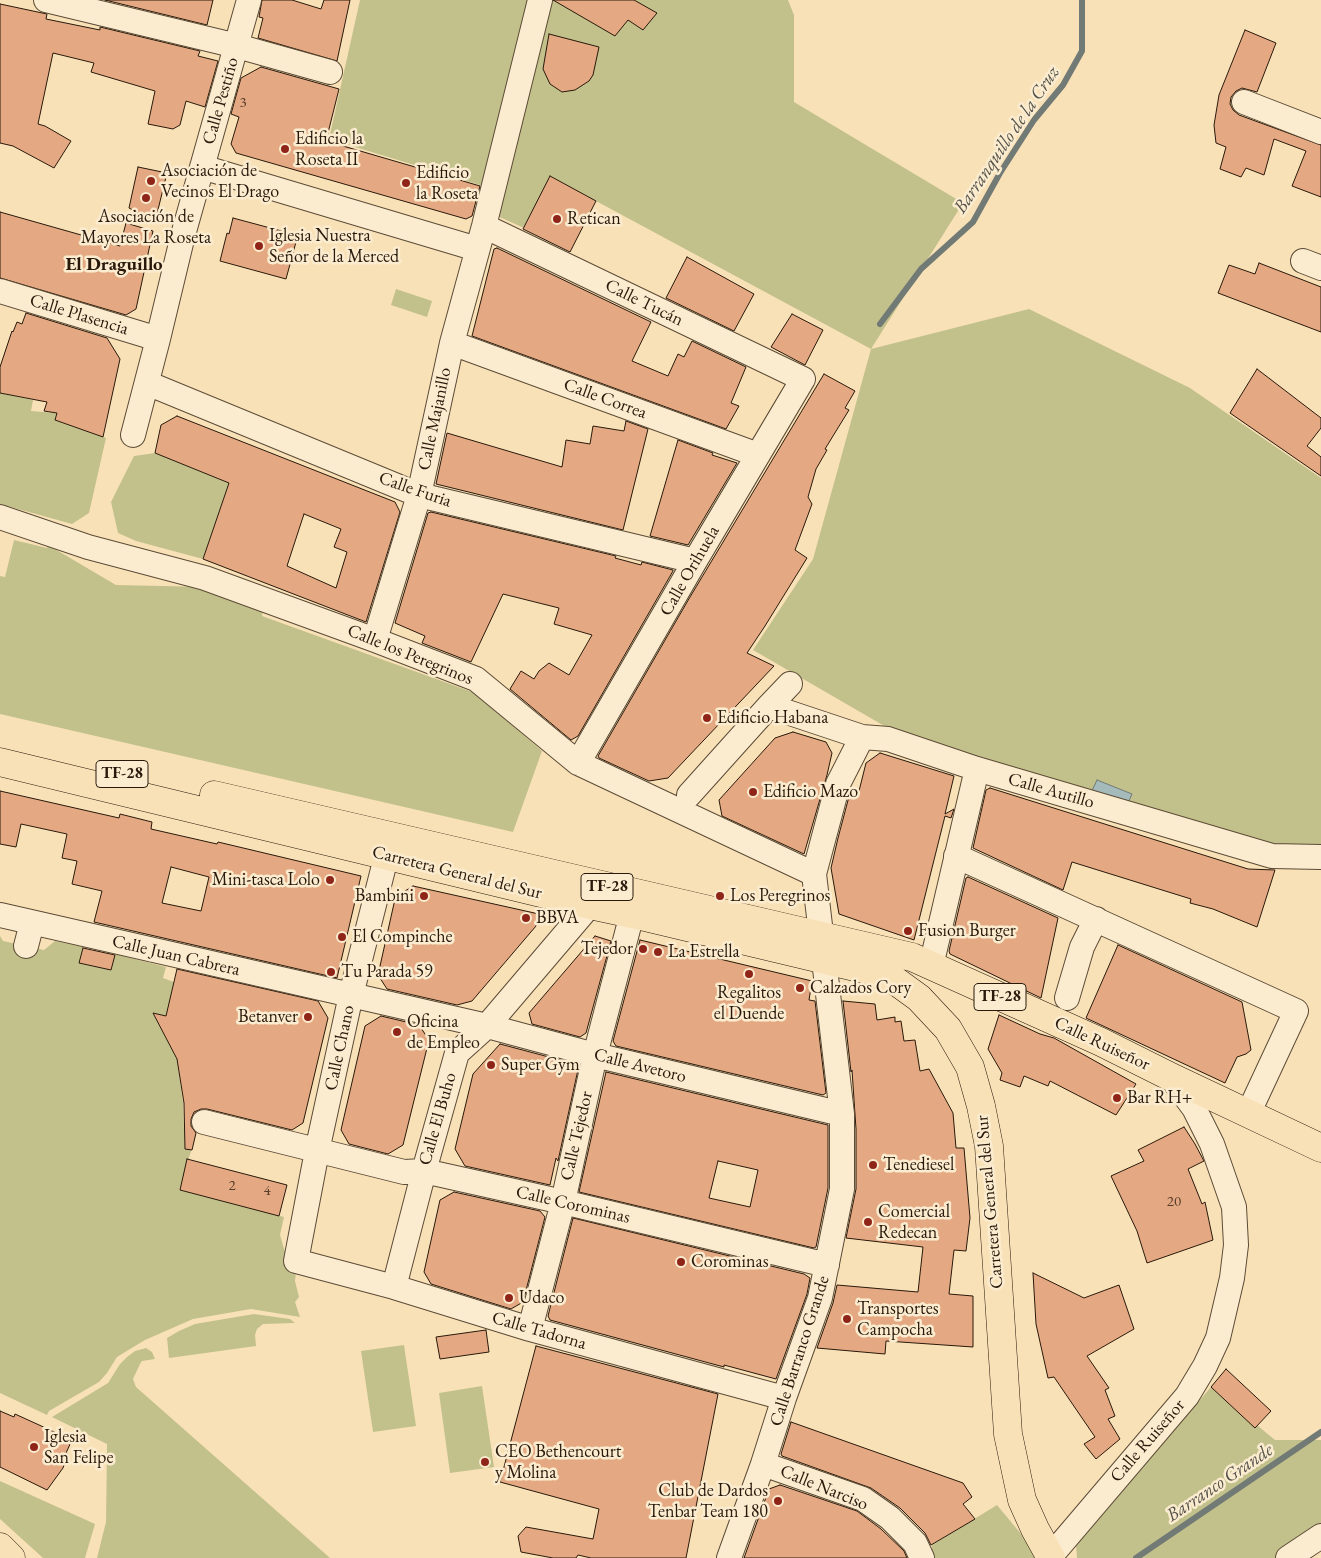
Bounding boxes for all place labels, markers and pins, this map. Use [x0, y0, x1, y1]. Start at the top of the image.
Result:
place label: Edificio la Roseta II [295, 128, 363, 170]
marker: Edificio la Roseta II [279, 143, 291, 155]
place label: Asociación de Vecinos El Drago [161, 160, 279, 202]
place label: Edificio la Roseta [416, 162, 479, 204]
marker: Asociación de Vecinos El Drago [145, 175, 157, 187]
marker: Edificio la Roseta [400, 177, 412, 189]
marker: Asociación de Mayores La Roseta [140, 192, 152, 204]
place label: Asociación de Mayores La Roseta [81, 206, 211, 248]
place label: Retican [567, 208, 621, 230]
marker: Retican [551, 213, 563, 225]
place label: Iglesia Nuestra Señor de la Merced [269, 225, 399, 268]
marker: Iglesia Nuestra Señor de la Merced [253, 240, 265, 252]
place label: Edificio Habana [717, 707, 828, 729]
marker: Edificio Habana [701, 712, 713, 724]
place label: Edificio Mazo [763, 781, 858, 803]
marker: Edificio Mazo [747, 786, 759, 798]
place label: Mini-tasca Lolo [212, 869, 320, 891]
marker: Mini-tasca Lolo [324, 874, 336, 886]
place label: Bambini [355, 885, 414, 907]
place label: Los Peregrinos [730, 885, 830, 907]
marker: Bambini [418, 890, 430, 902]
marker: Los Peregrinos [714, 890, 726, 902]
place label: BBVA [536, 907, 579, 929]
marker: BBVA [520, 912, 532, 924]
place label: Fusion Burger [918, 920, 1016, 942]
marker: Fusion Burger [902, 925, 914, 937]
place label: El Compinche [352, 926, 453, 948]
marker: El Compinche [336, 931, 348, 943]
place label: Tejedor [581, 938, 633, 960]
place label: La Estrella [668, 941, 740, 963]
marker: Tejedor [637, 943, 649, 955]
marker: La Estrella [652, 946, 664, 958]
place label: Tu Parada 59 [341, 961, 433, 983]
marker: Tu Parada 59 [325, 966, 337, 978]
marker: Regalitos el Duende [743, 968, 755, 980]
place label: Calzados Cory [810, 977, 911, 999]
place label: Regalitos el Duende [714, 982, 784, 1024]
marker: Calzados Cory [794, 982, 806, 994]
place label: Betanver [238, 1006, 298, 1028]
marker: Betanver [302, 1011, 314, 1023]
place label: Oficina de Empleo [407, 1011, 480, 1054]
marker: Oficina de Empleo [391, 1026, 403, 1038]
place label: Super Gym [501, 1054, 580, 1076]
marker: Super Gym [485, 1059, 497, 1071]
place label: Bar RH+ [1127, 1087, 1192, 1109]
marker: Bar RH+ [1111, 1092, 1123, 1104]
place label: Tenediesel [883, 1154, 954, 1176]
marker: Tenediesel [867, 1159, 879, 1171]
place label: Comercial Redecan [878, 1201, 950, 1244]
marker: Comercial Redecan [862, 1216, 874, 1228]
place label: Corominas [691, 1251, 769, 1273]
marker: Corominas [675, 1256, 687, 1268]
place label: Udaco [519, 1287, 564, 1309]
marker: Udaco [503, 1292, 515, 1304]
place label: Transportes Campocha [857, 1298, 939, 1340]
marker: Transportes Campocha [841, 1313, 853, 1325]
place label: Iglesia San Felipe [44, 1426, 113, 1468]
marker: Iglesia San Felipe [28, 1441, 40, 1453]
place label: CEO Bethencourt y Molina [495, 1441, 621, 1484]
marker: CEO Bethencourt y Molina [479, 1456, 491, 1468]
place label: Club de Dardos Tenbar Team 180 [648, 1480, 768, 1522]
marker: Club de Dardos Tenbar Team 180 [772, 1495, 784, 1507]

